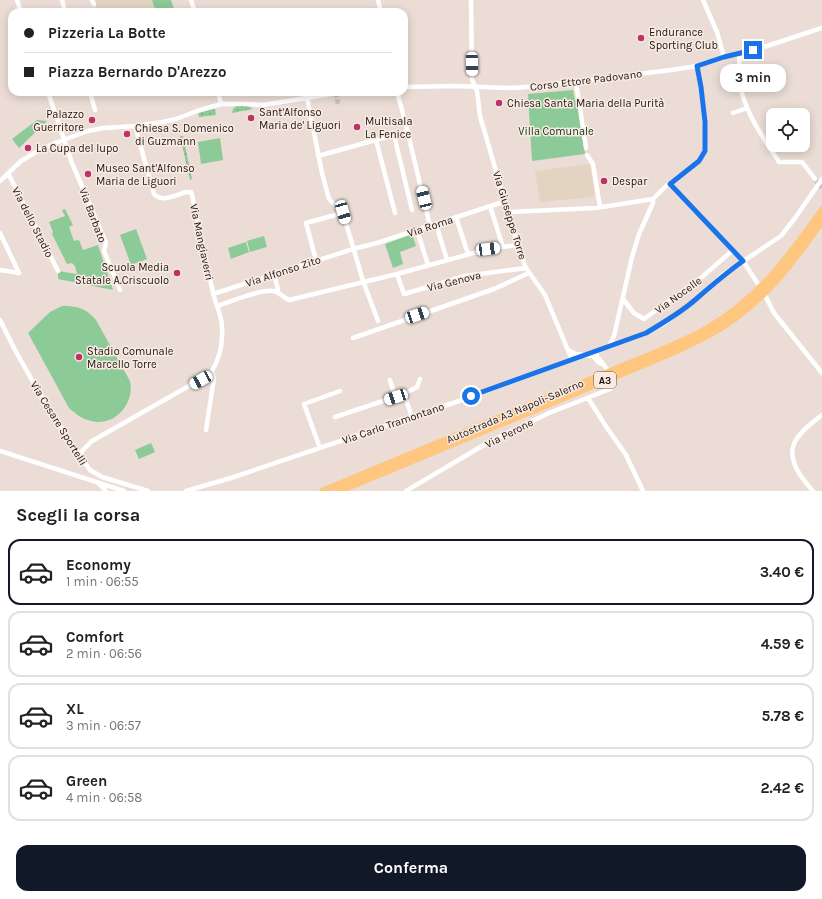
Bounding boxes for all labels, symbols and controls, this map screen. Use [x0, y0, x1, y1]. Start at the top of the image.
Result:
text: Pizzeria La Botte [48, 24, 166, 42]
place label: Endurance Sporting Club [649, 26, 718, 52]
marker: Endurance Sporting Club [636, 33, 646, 43]
route end [744, 41, 762, 59]
car [466, 52, 478, 76]
text: Piazza Bernardo D'Arezzo [48, 63, 226, 81]
callout: 3 min [720, 64, 786, 92]
street label: Corso Ettore Padovano [529, 67, 643, 94]
text: 3 min [735, 70, 771, 85]
place label: Chiesa Santa Maria della Purità [507, 97, 664, 110]
marker: Chiesa Santa Maria della Purità [494, 98, 504, 108]
place label: Sant'Alfonso Maria de' Liguori [259, 106, 341, 132]
place label: Palazzo Guerritore [34, 108, 84, 134]
map controls [766, 108, 810, 152]
button: locate [766, 108, 810, 152]
marker: Sant'Alfonso Maria de' Liguori [246, 113, 256, 123]
marker: Palazzo Guerritore [87, 115, 97, 125]
place label: Multisala La Fenice [365, 115, 412, 141]
place label: Chiesa S. Domenico di Guzmann [135, 122, 234, 148]
marker: Multisala La Fenice [352, 122, 362, 132]
park label: Villa Comunale [518, 125, 594, 138]
marker: Chiesa S. Domenico di Guzmann [122, 129, 132, 139]
place label: La Cupa del lupo [36, 142, 118, 155]
marker: La Cupa del lupo [23, 143, 33, 153]
place label: Museo Sant'Alfonso Maria de Liguori [96, 162, 195, 188]
marker: Museo Sant'Alfonso Maria de Liguori [83, 169, 93, 179]
street label: Via Giuseppe Torre [490, 169, 529, 261]
place label: Despar [612, 175, 647, 188]
marker: Despar [599, 176, 609, 186]
street label: Via dello Stadio [9, 185, 56, 260]
car [415, 185, 433, 211]
street label: Via Barbato [76, 186, 109, 244]
car [334, 199, 352, 225]
street label: Via Mangiaverri [187, 203, 216, 282]
street label: Via Roma [406, 213, 455, 240]
car [475, 242, 501, 256]
street label: Via Alfonso Zito [244, 253, 322, 290]
place label: Scuola Media Statale A.Criscuolo [75, 261, 169, 287]
marker: Scuola Media Statale A.Criscuolo [172, 268, 182, 278]
street label: Via Genova [426, 269, 482, 294]
street label: Via Nocelle [652, 274, 705, 317]
car [404, 305, 430, 325]
place label: Stadio Comunale Marcello Torre [87, 345, 174, 371]
marker: Stadio Comunale Marcello Torre [74, 352, 84, 362]
car [188, 369, 214, 391]
road number: A3 [594, 372, 616, 388]
street label: Autostrada A3 Napoli-Salerno [445, 377, 586, 446]
street label: Via Cesare Sportelli [27, 379, 90, 468]
route start [462, 387, 480, 405]
car [383, 388, 409, 406]
street label: Via Carlo Tramontano [340, 400, 446, 447]
street label: Via Perone [483, 416, 536, 451]
text: Scegli la corsa [16, 504, 140, 526]
icon: car [18, 554, 54, 590]
text: Economy [66, 556, 131, 574]
text: 3.40 € [760, 563, 804, 581]
text: 1 min · 06:55 [66, 574, 139, 589]
icon: car [18, 626, 54, 662]
text: Comfort [66, 628, 124, 646]
text: 4.59 € [761, 635, 804, 653]
text: 2 min · 06:56 [66, 646, 142, 661]
icon: car [18, 698, 54, 734]
text: XL [66, 700, 84, 718]
text: 5.78 € [762, 707, 804, 725]
text: 3 min · 06:57 [66, 718, 141, 733]
icon: car [18, 770, 54, 806]
text: Green [66, 772, 107, 790]
text: 2.42 € [760, 779, 804, 797]
text: 4 min · 06:58 [66, 790, 142, 805]
button: Conferma [16, 845, 806, 891]

